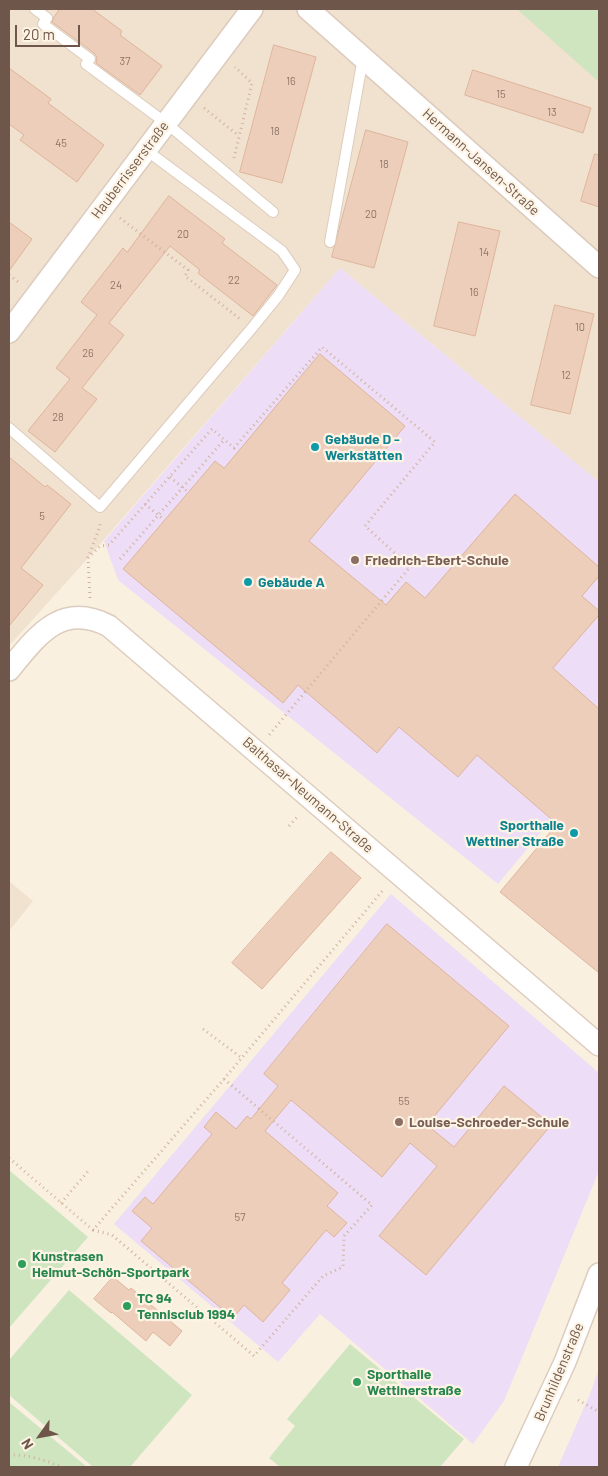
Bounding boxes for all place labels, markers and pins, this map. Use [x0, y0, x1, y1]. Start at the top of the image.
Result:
place label: Gebäude D - Werkstätten [325, 431, 402, 464]
marker: Gebäude D - Werkstätten [309, 441, 321, 453]
place label: Friedrich-Ebert-Schule [365, 552, 509, 568]
marker: Friedrich-Ebert-Schule [349, 554, 361, 566]
place label: Gebäude A [258, 574, 325, 590]
marker: Gebäude A [242, 576, 254, 588]
place label: Sporthalle Wettiner Straße [465, 817, 564, 850]
marker: Sporthalle Wettiner Straße [568, 827, 580, 839]
place label: Louise-Schroeder-Schule [409, 1114, 569, 1130]
marker: Louise-Schroeder-Schule [393, 1116, 405, 1128]
place label: Kunstrasen Helmut-Schön-Sportpark [32, 1248, 190, 1280]
marker: Kunstrasen Helmut-Schön-Sportpark [16, 1258, 28, 1270]
place label: TC 94 Tennisclub 1994 [137, 1290, 235, 1322]
marker: TC 94 Tennisclub 1994 [121, 1300, 133, 1312]
place label: Sporthalle Wettinerstraße [367, 1366, 461, 1398]
marker: Sporthalle Wettinerstraße [351, 1376, 363, 1388]

